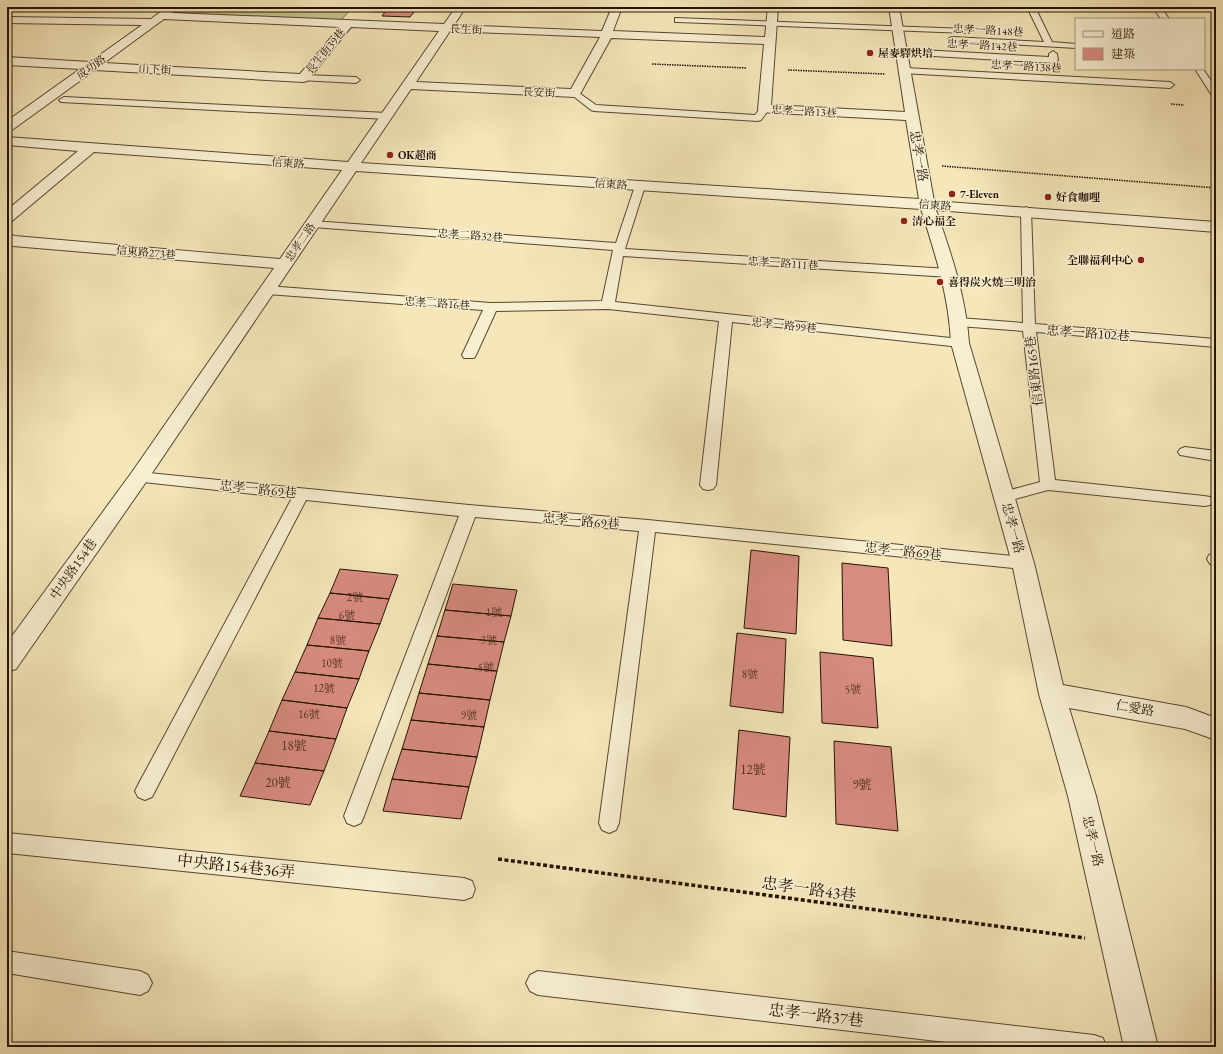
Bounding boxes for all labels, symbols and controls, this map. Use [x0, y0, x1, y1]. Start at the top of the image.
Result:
legend [1075, 18, 1205, 70]
street label: 長生街 [449, 21, 483, 37]
street label: 忠孝一路148巷 [952, 21, 1024, 39]
street label: 長生街39巷 [302, 26, 348, 76]
text: 道路 [1111, 26, 1135, 42]
street label: 忠孝一路142巷 [946, 36, 1018, 54]
place label: 屋麥驛烘培 [878, 46, 933, 60]
text: 建築 [1111, 46, 1135, 62]
marker: 屋麥驛烘培 [865, 48, 875, 58]
street label: 成功路 [73, 52, 109, 82]
street label: 忠孝一路138巷 [990, 57, 1062, 75]
street label: 山下街 [138, 61, 172, 77]
street label: 長安街 [522, 84, 556, 100]
street label: 忠孝一路13巷 [771, 102, 837, 120]
street label: 忠孝一路 [906, 129, 932, 183]
place label: OK超商 [398, 148, 437, 162]
marker: OK超商 [385, 150, 395, 160]
street label: 信東路 [271, 155, 305, 171]
street label: 信東路 [594, 176, 628, 192]
place label: 7-Eleven [960, 187, 1000, 201]
marker: 7-Eleven [947, 189, 957, 199]
place label: 好食咖哩 [1056, 190, 1100, 204]
marker: 好食咖哩 [1043, 192, 1053, 202]
street label: 信東路 [918, 197, 952, 213]
place label: 清心福全 [912, 214, 956, 228]
marker: 清心福全 [899, 216, 909, 226]
street label: 忠孝二路 [282, 220, 318, 264]
street label: 忠孝二路32巷 [437, 226, 503, 244]
street label: 信東路273巷 [116, 242, 176, 262]
place label: 全聯福利中心 [1067, 253, 1133, 267]
street label: 忠孝一路111巷 [747, 254, 819, 272]
marker: 全聯福利中心 [1136, 255, 1146, 265]
place label: 喜得炭火燒三明治 [948, 275, 1036, 289]
marker: 喜得炭火燒三明治 [935, 277, 945, 287]
street label: 忠孝二路16巷 [404, 294, 470, 312]
street label: 忠孝一路99巷 [751, 315, 817, 335]
street label: 忠孝一路102巷 [1046, 322, 1130, 344]
street label: 信東路165巷 [1021, 335, 1047, 407]
street label: 忠孝一路69巷 [219, 476, 297, 502]
street label: 忠孝一路 [998, 501, 1028, 555]
street label: 忠孝一路69巷 [542, 509, 620, 533]
street label: 中央路154巷 [46, 535, 100, 603]
street label: 忠孝一路69巷 [864, 538, 942, 564]
house number: 2號 [347, 590, 363, 604]
house number: 1號 [486, 605, 502, 619]
house number: 6號 [339, 608, 355, 622]
house number: 8號 [330, 633, 346, 647]
house number: 3號 [481, 633, 497, 647]
house number: 10號 [321, 656, 343, 670]
house number: 5號 [478, 660, 494, 674]
house number: 8號 [742, 667, 758, 681]
house number: 12號 [313, 681, 335, 695]
house number: 5號 [845, 682, 861, 696]
street label: 仁愛路 [1114, 696, 1156, 720]
house number: 16號 [298, 707, 320, 721]
house number: 9號 [461, 708, 477, 722]
house number: 18號 [281, 737, 307, 754]
house number: 12號 [740, 761, 766, 778]
house number: 20號 [265, 774, 291, 791]
house number: 9號 [852, 776, 872, 793]
street label: 忠孝一路 [1079, 814, 1107, 868]
street label: 中央路154巷36弄 [176, 849, 296, 883]
street label: 忠孝一路43巷 [760, 872, 858, 906]
street label: 忠孝一路37巷 [767, 999, 865, 1031]

